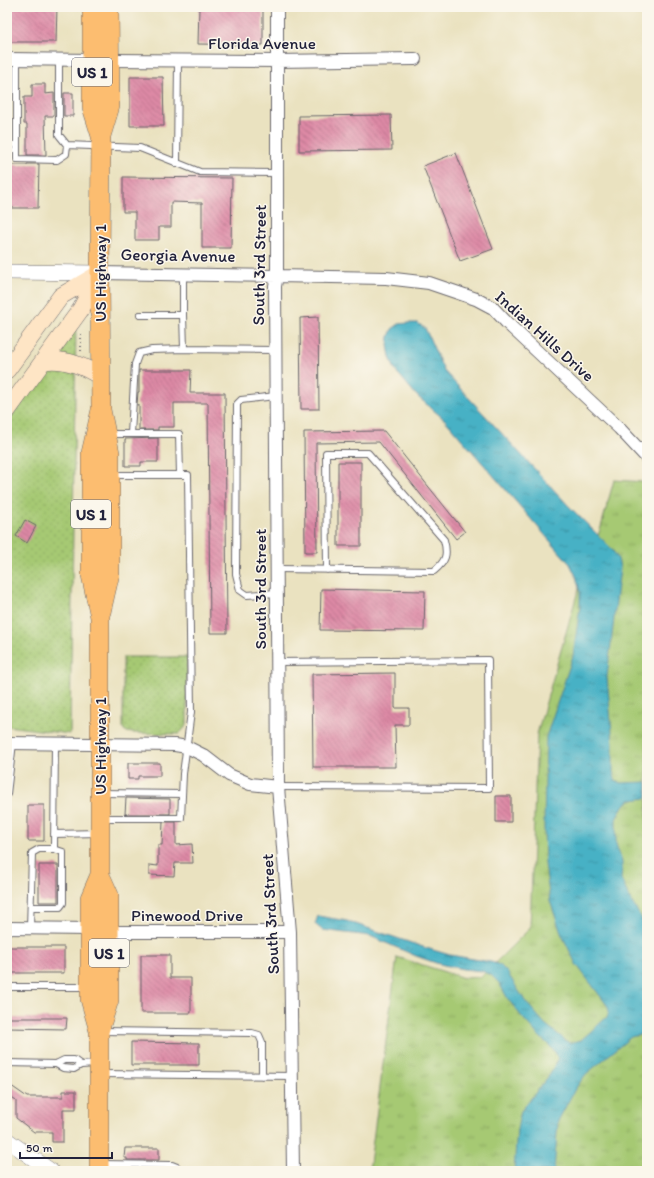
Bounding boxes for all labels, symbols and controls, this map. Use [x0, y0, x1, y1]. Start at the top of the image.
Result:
street label: Florida Avenue [208, 33, 316, 53]
road number: US 1 [72, 58, 112, 86]
street label: South 3rd Street [248, 204, 270, 326]
street label: US Highway 1 [90, 224, 110, 322]
street label: Georgia Avenue [120, 244, 236, 266]
street label: Indian Hills Drive [491, 286, 599, 386]
road number: US 1 [71, 500, 111, 528]
street label: South 3rd Street [250, 529, 270, 649]
street label: US Highway 1 [90, 697, 110, 795]
street label: South 3rd Street [257, 853, 283, 975]
street label: Pinewood Drive [131, 905, 243, 925]
road number: US 1 [89, 939, 129, 967]
scale bar [20, 1134, 112, 1160]
text: 50 m [26, 1141, 52, 1155]

